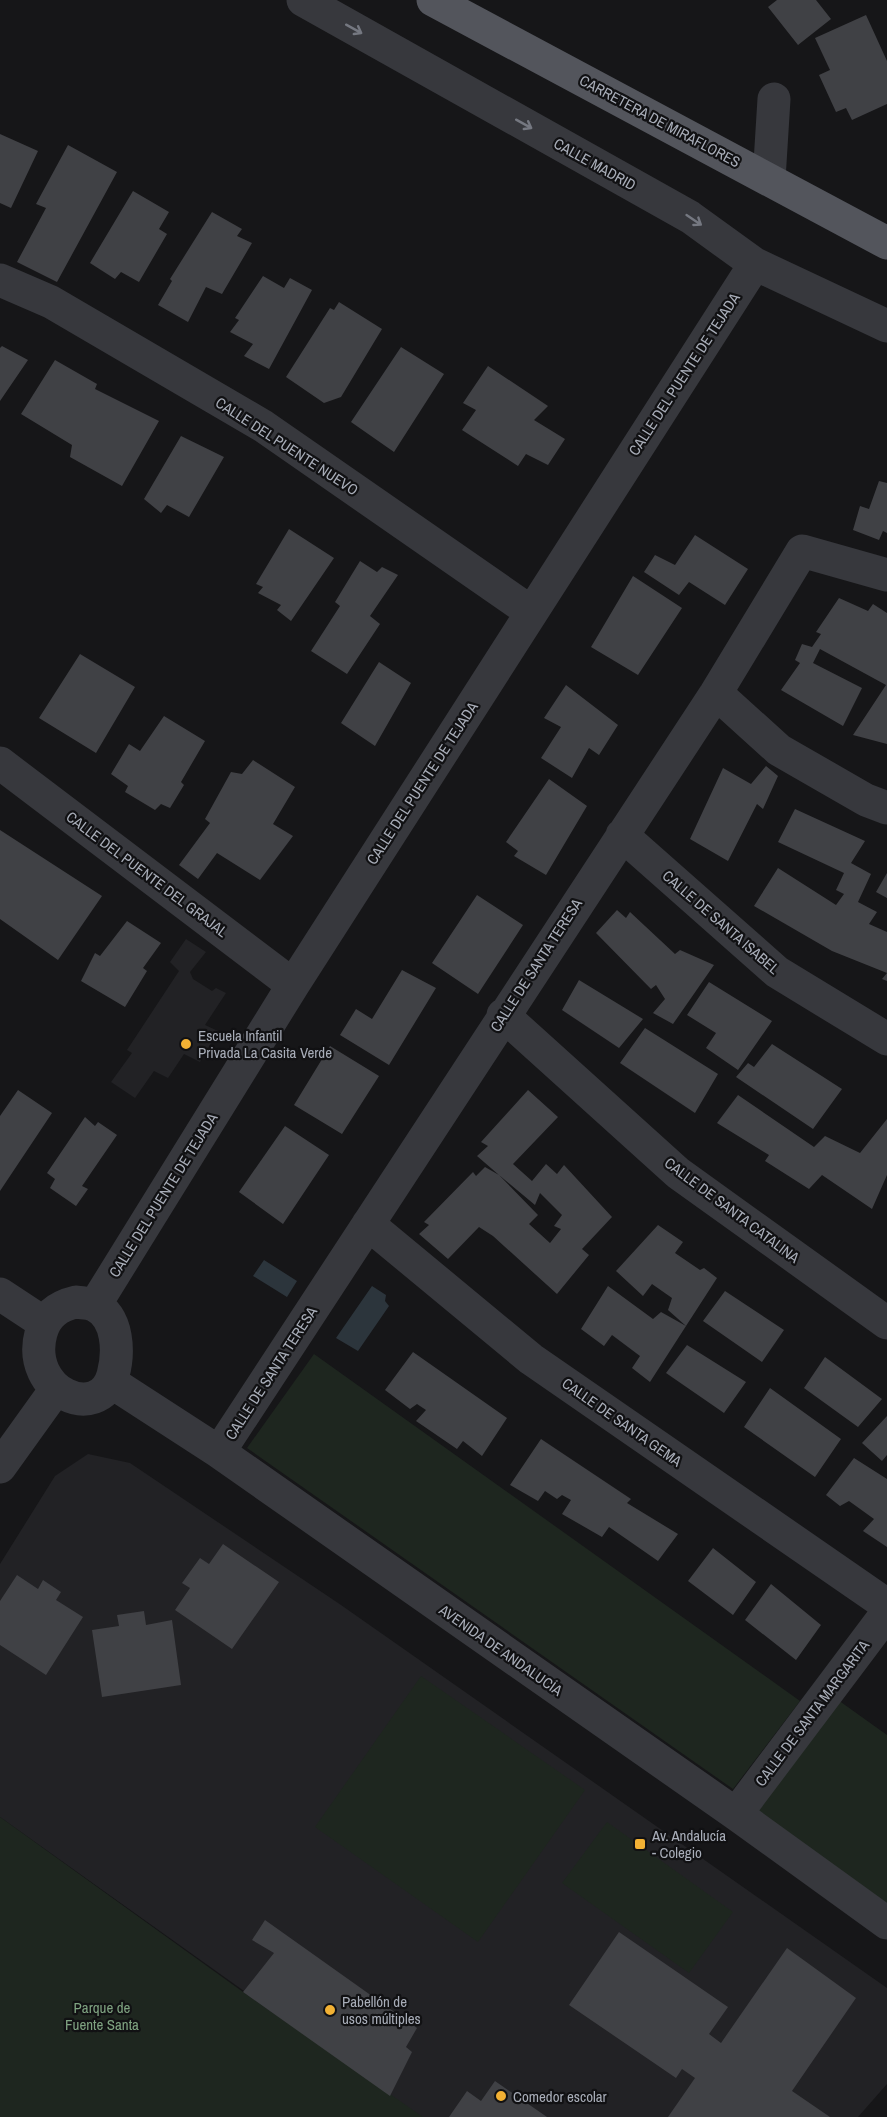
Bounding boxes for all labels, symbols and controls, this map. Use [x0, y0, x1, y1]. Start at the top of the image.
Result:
one-way arrow [345, 23, 362, 35]
street label: CARRETERA DE MIRAFLORES [576, 70, 744, 172]
one-way arrow [515, 118, 532, 130]
street label: CALLE MADRID [550, 133, 640, 195]
one-way arrow [685, 214, 701, 226]
street label: CALLE DEL PUENTE DE TEJADA [623, 288, 745, 459]
street label: CALLE DEL PUENTE NUEVO [212, 392, 362, 500]
street label: CALLE DEL PUENTE DE TEJADA [361, 697, 483, 868]
street label: CALLE DEL PUENTE DEL GRAJAL [62, 806, 232, 942]
street label: CALLE DE SANTA ISABEL [658, 865, 784, 979]
street label: CALLE DE SANTA TERESA [485, 894, 587, 1036]
place label: Escuela Infantil Privada La Casita Verde [198, 1025, 332, 1063]
marker: Escuela Infantil Privada La Casita Verde [179, 1037, 193, 1051]
street label: CALLE DEL PUENTE DE TEJADA [104, 1108, 223, 1281]
street label: CALLE DE SANTA CATALINA [660, 1152, 804, 1268]
street label: CALLE DE SANTA TERESA [220, 1302, 322, 1444]
street label: CALLE DE SANTA GEMA [558, 1373, 687, 1472]
street label: AVENIDA DE ANDALUCÍA [434, 1599, 567, 1701]
street label: CALLE DE SANTA MARGARITA [750, 1635, 874, 1790]
place label: Av. Andalucía - Colegio [651, 1825, 726, 1863]
marker: Av. Andalucía - Colegio [633, 1837, 647, 1851]
place label: Pabellón de usos múltiples [342, 1991, 421, 2029]
park label: Parque de Fuente Santa [65, 1997, 139, 2035]
marker: Pabellón de usos múltiples [323, 2003, 337, 2017]
place label: Comedor escolar [513, 2086, 607, 2107]
marker: Comedor escolar [494, 2089, 508, 2103]

